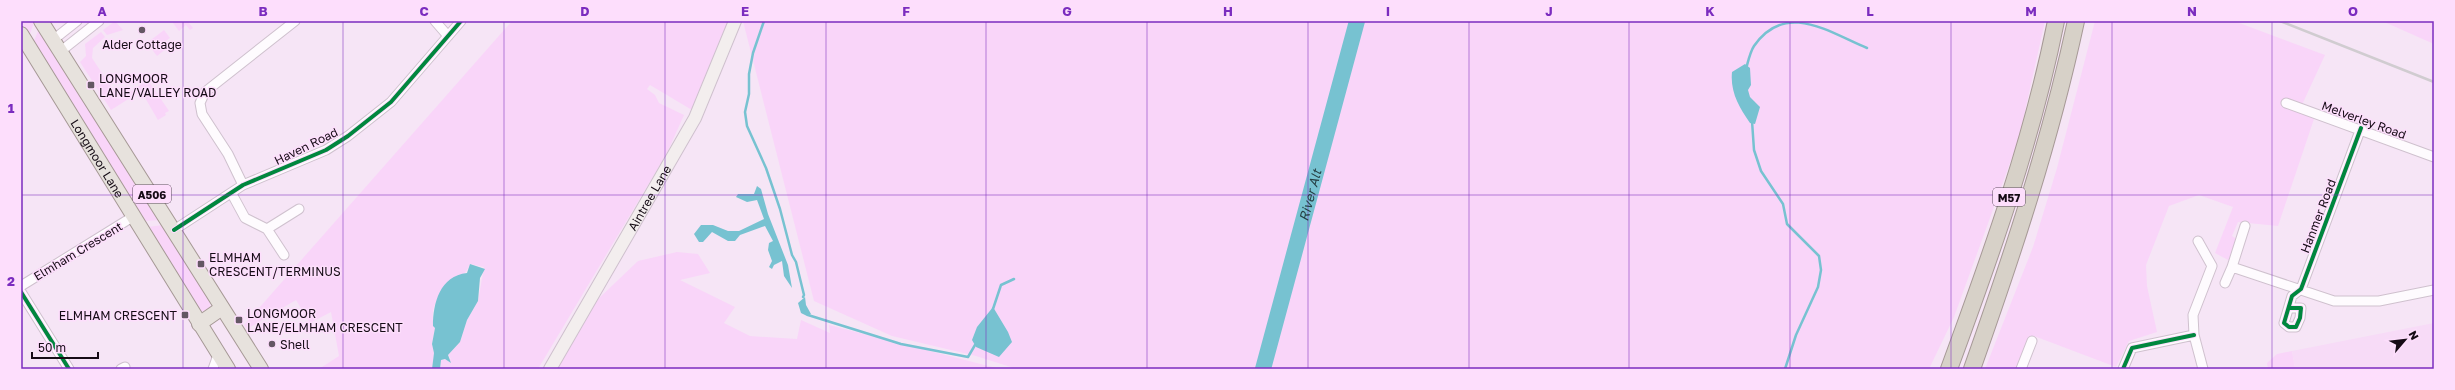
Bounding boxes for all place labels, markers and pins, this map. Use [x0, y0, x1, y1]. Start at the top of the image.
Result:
marker: Alder Cottage [137, 25, 147, 35]
place label: Alder Cottage [102, 37, 182, 52]
place label: LONGMOOR LANE/VALLEY ROAD [99, 71, 216, 100]
marker: LONGMOOR LANE/VALLEY ROAD [86, 80, 96, 90]
place label: ELMHAM CRESCENT/TERMINUS [209, 250, 341, 279]
marker: ELMHAM CRESCENT/TERMINUS [196, 259, 206, 269]
place label: LONGMOOR LANE/ELMHAM CRESCENT [247, 306, 403, 335]
place label: ELMHAM CRESCENT [59, 308, 178, 323]
marker: ELMHAM CRESCENT [180, 310, 190, 320]
marker: LONGMOOR LANE/ELMHAM CRESCENT [234, 315, 244, 325]
place label: Shell [280, 337, 310, 352]
marker: Shell [267, 339, 277, 349]

